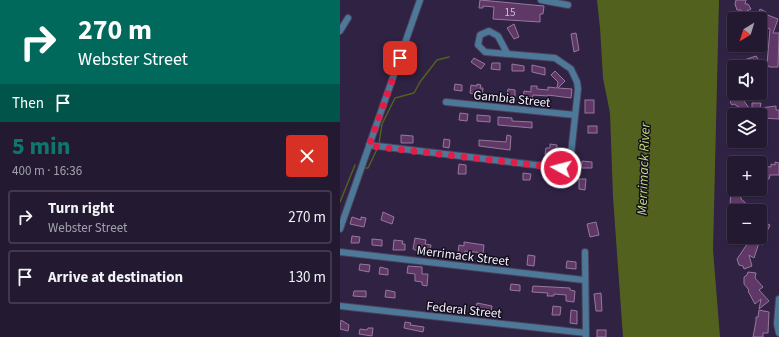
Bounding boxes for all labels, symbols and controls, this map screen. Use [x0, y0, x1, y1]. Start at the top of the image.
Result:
house number: 15 [505, 5, 515, 20]
text: 270 m [78, 10, 152, 50]
north arrow [727, 12, 767, 52]
map controls [727, 12, 767, 244]
icon: right [12, 16, 64, 68]
pin [383, 41, 417, 75]
text: Webster Street [78, 47, 188, 72]
icon: arrive [389, 47, 411, 69]
button: sound [727, 60, 767, 100]
street label: Gambia Street [472, 86, 552, 112]
icon: arrive [52, 92, 74, 114]
text: Then [12, 93, 44, 114]
button: layers [727, 108, 767, 148]
water label: Merrimack River [632, 121, 656, 216]
text: 5 min [12, 129, 70, 164]
button: close [286, 135, 328, 177]
position arrow [540, 147, 582, 189]
button: + [727, 156, 767, 196]
text: 400 m · 16:36 [12, 162, 82, 180]
text: Turn right [48, 198, 114, 219]
button: − [727, 204, 767, 244]
icon: right [14, 206, 36, 228]
text: 270 m [288, 207, 326, 228]
text: Webster Street [48, 219, 127, 237]
street label: Merrimack Street [416, 241, 511, 271]
icon: arrive [14, 266, 36, 288]
text: Arrive at destination [48, 267, 183, 288]
text: 130 m [288, 267, 326, 288]
street label: Federal Street [425, 297, 503, 323]

